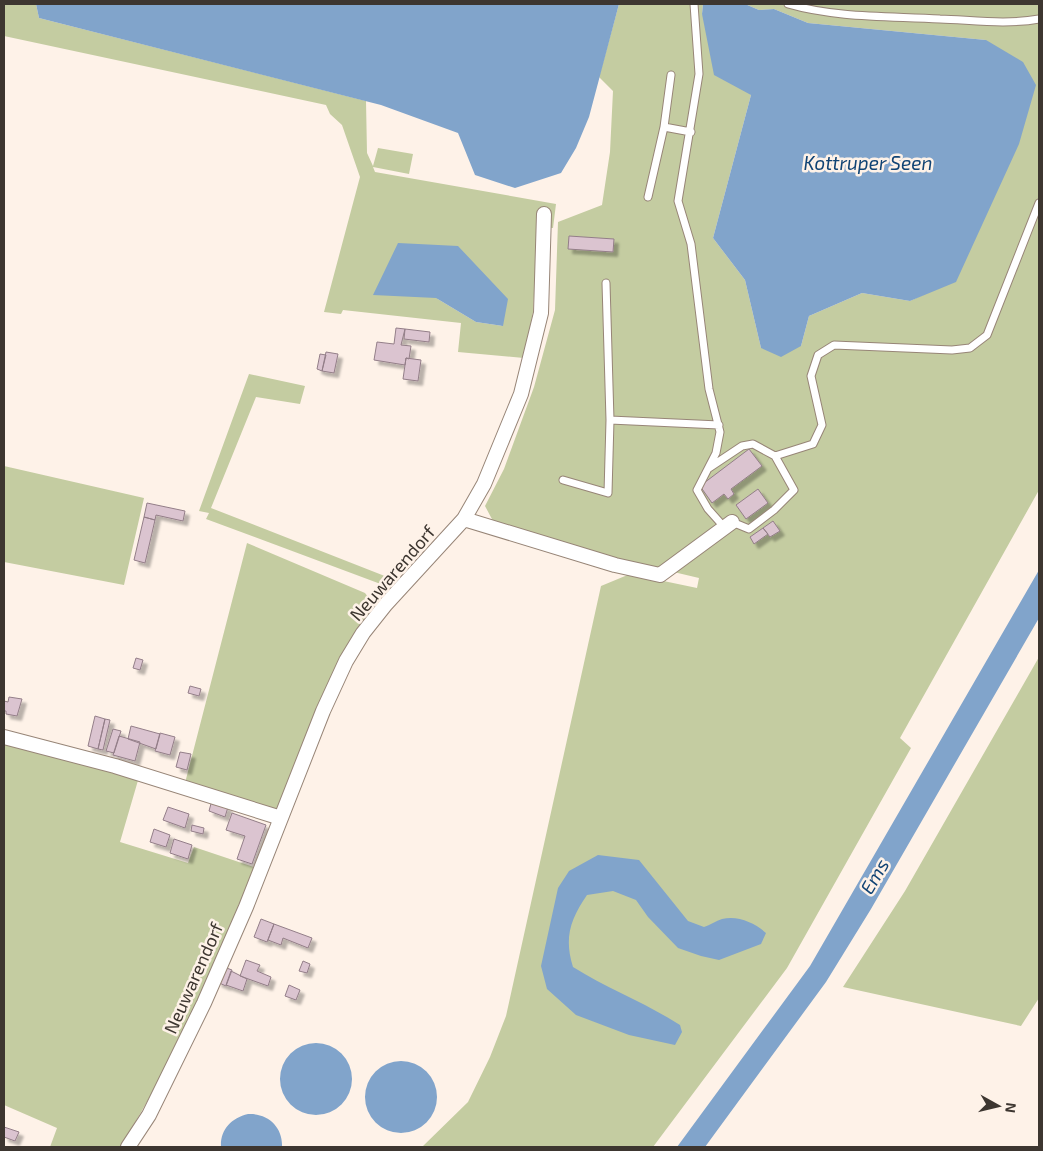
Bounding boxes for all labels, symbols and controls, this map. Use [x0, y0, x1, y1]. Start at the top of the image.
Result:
water label: Kottruper Seen [804, 151, 932, 174]
street label: Neuwarendorf [345, 520, 440, 625]
water label: Ems [855, 854, 893, 898]
street label: Neuwarendorf [159, 918, 228, 1037]
north arrow [973, 1081, 1023, 1131]
text: N [1002, 1102, 1020, 1114]

